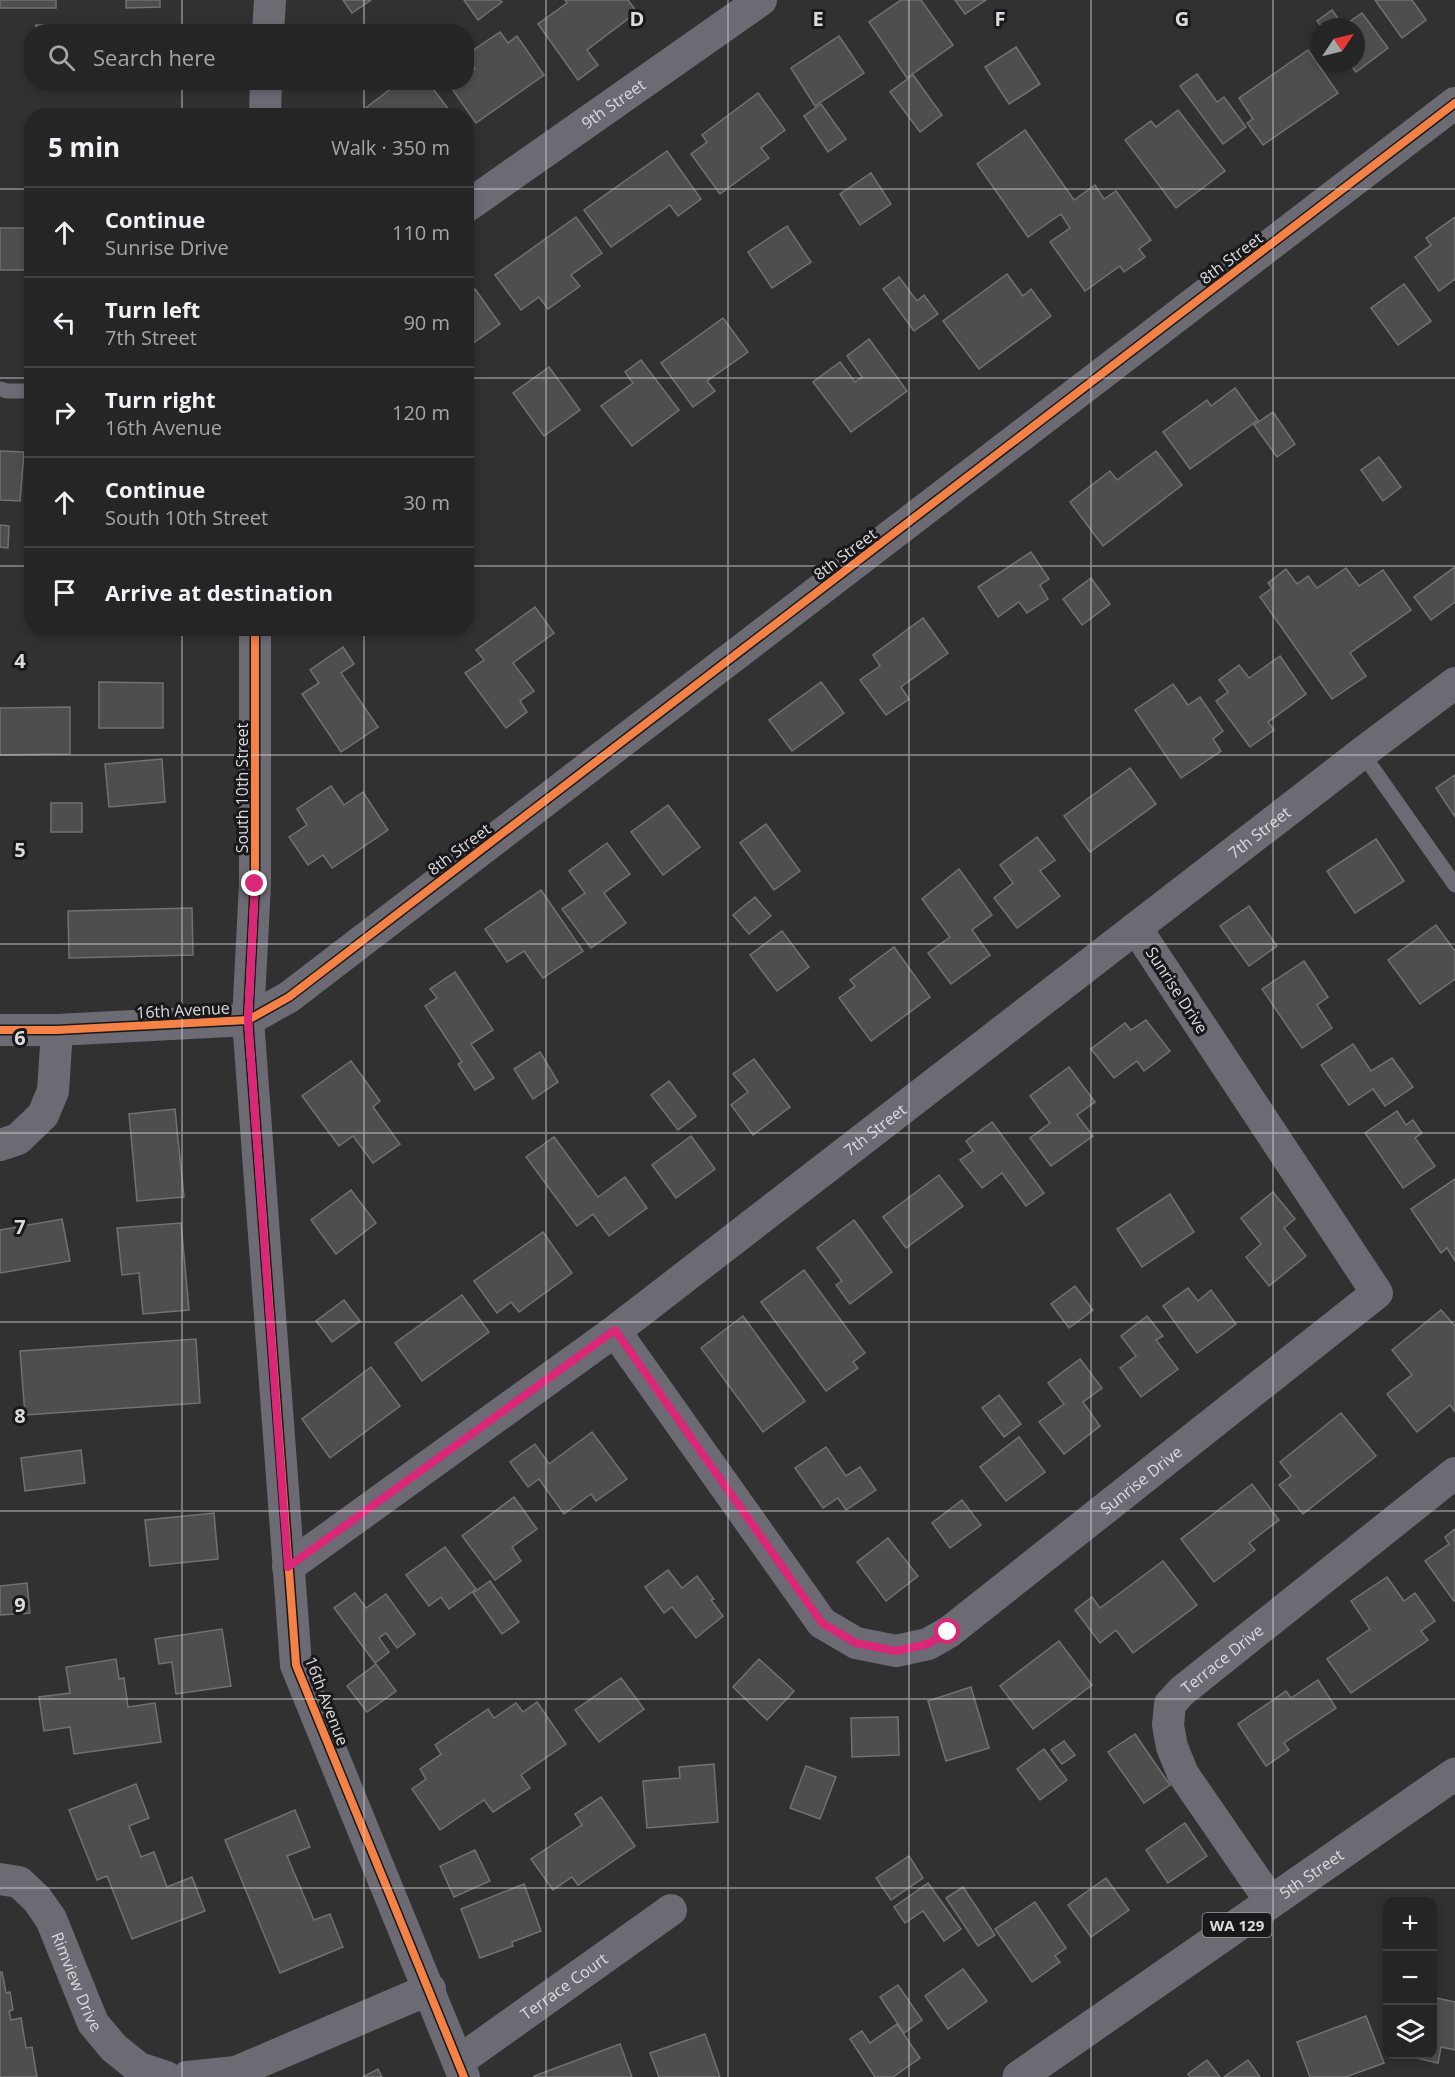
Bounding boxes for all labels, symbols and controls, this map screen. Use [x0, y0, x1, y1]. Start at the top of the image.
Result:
text: D [630, 5, 644, 32]
text: E [812, 5, 824, 32]
text: F [995, 5, 1005, 32]
text: G [1175, 5, 1189, 32]
north arrow [1311, 18, 1365, 72]
search box [24, 24, 474, 90]
icon: search [45, 41, 78, 74]
text: Search here [93, 42, 216, 72]
street label: 9th Street [577, 73, 650, 134]
text: 5 min [48, 129, 120, 165]
text: Walk · 350 m [331, 134, 450, 161]
text: Continue [105, 204, 205, 234]
icon: ahead [48, 216, 81, 249]
text: 110 m [392, 219, 450, 246]
street label: 8th Street [1195, 227, 1267, 289]
text: Sunrise Drive [105, 234, 229, 261]
text: Turn left [105, 294, 200, 324]
icon: left [48, 306, 81, 339]
text: 90 m [403, 309, 450, 336]
text: 7th Street [105, 324, 197, 351]
text: Turn right [105, 384, 216, 414]
icon: right [48, 396, 81, 429]
text: 120 m [392, 399, 450, 426]
text: 16th Avenue [105, 414, 222, 441]
text: Continue [105, 474, 205, 504]
icon: ahead [48, 486, 81, 519]
text: 30 m [403, 489, 450, 516]
text: South 10th Street [105, 504, 268, 531]
street label: 8th Street [809, 523, 881, 585]
icon: arrive [48, 576, 81, 609]
text: Arrive at destination [105, 577, 333, 607]
text: 4 [14, 647, 26, 674]
street label: South 10th Street [231, 722, 253, 853]
street label: 7th Street [1224, 801, 1295, 864]
street label: 8th Street [423, 818, 495, 880]
text: 5 [14, 836, 26, 863]
route end [241, 870, 267, 896]
street label: Sunrise Drive [1141, 943, 1213, 1037]
street label: 16th Avenue [136, 997, 230, 1023]
text: 6 [14, 1024, 26, 1051]
street label: 7th Street [839, 1098, 911, 1161]
text: 7 [14, 1213, 26, 1240]
text: 8 [14, 1402, 26, 1429]
street label: Sunrise Drive [1095, 1441, 1187, 1519]
text: 9 [14, 1591, 26, 1618]
route start [934, 1618, 960, 1644]
street label: Terrace Drive [1176, 1619, 1268, 1699]
street label: 16th Avenue [300, 1653, 354, 1749]
street label: 5th Street [1275, 1844, 1348, 1904]
map controls [1383, 1897, 1437, 2059]
button: + [1383, 1897, 1437, 1951]
road number: WA 129 [1202, 1913, 1272, 1937]
street label: Rimview Drive [46, 1929, 107, 2036]
street label: Terrace Court [516, 1947, 612, 2025]
button: − [1383, 1951, 1437, 2005]
button: layers [1383, 2005, 1437, 2059]

